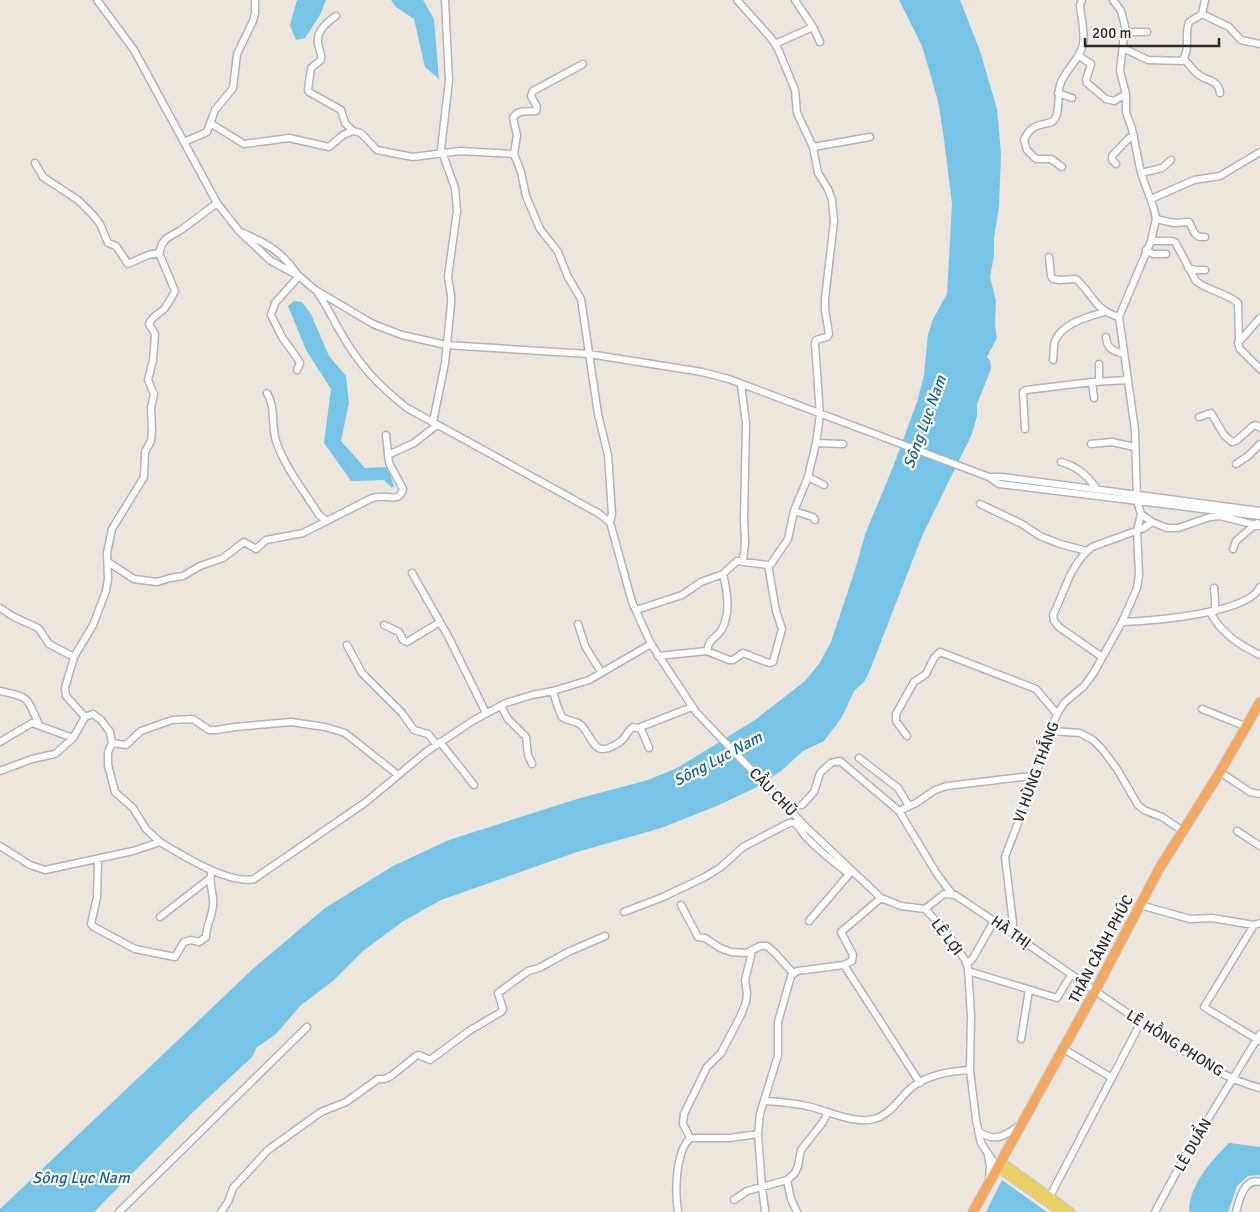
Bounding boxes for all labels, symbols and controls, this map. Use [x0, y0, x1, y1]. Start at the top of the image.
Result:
scale bar [1085, 15, 1219, 47]
text: 200 m [1092, 24, 1132, 42]
water label: Sông Lục Nam [899, 372, 951, 471]
street label: VI HÙNG THẮNG [1007, 718, 1063, 825]
water label: Sông Lục Nam [670, 727, 767, 791]
street label: CẦU CHŨ [746, 762, 803, 820]
street label: THÂN CẢNH PHÚC [1064, 892, 1137, 1006]
street label: HÀ THỊ [988, 911, 1035, 952]
street label: LÊ LỢI [927, 915, 967, 959]
street label: LÊ HỒNG PHONG [1123, 1003, 1228, 1080]
street label: LÊ DUẨN [1168, 1114, 1215, 1175]
water label: Sông Lục Nam [32, 1168, 131, 1188]

